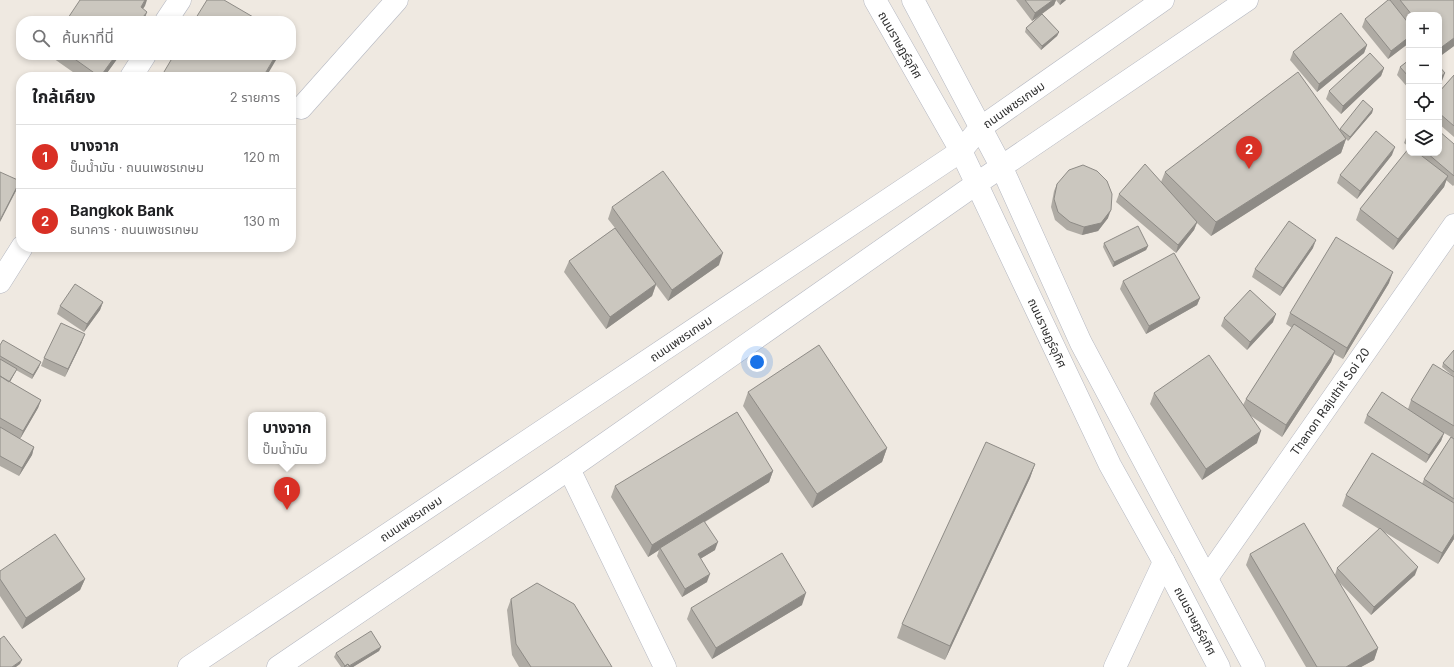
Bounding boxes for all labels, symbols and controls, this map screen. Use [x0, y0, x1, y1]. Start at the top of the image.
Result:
street label: ถนนราษฏร์อุทิศ [875, 8, 926, 81]
map controls [1406, 12, 1442, 156]
button: + [1406, 12, 1442, 48]
search box [16, 16, 296, 60]
icon: search [30, 27, 52, 49]
text: ค้นหาที่นี่ [62, 28, 114, 47]
button: − [1406, 48, 1442, 84]
street label: ถนนเพชรเกษม [980, 78, 1047, 131]
button: locate [1406, 84, 1442, 120]
text: ใกล้เคียง [32, 87, 95, 107]
text: 2 รายการ [230, 89, 280, 105]
button: layers [1406, 120, 1442, 156]
text: บางจาก [70, 136, 119, 155]
pin: 2 [1236, 136, 1262, 169]
text: 1 [42, 149, 48, 165]
text: 120 m [244, 149, 280, 165]
text: ปั๊มน้ำมัน · ถนนเพชรเกษม [70, 159, 204, 175]
text: Bangkok Bank [70, 201, 174, 220]
text: 2 [41, 213, 49, 229]
text: 130 m [243, 213, 280, 229]
text: ธนาคาร · ถนนเพชรเกษม [70, 221, 199, 237]
street label: ถนนราษฏร์อุทิศ [1025, 296, 1070, 370]
street label: ถนนเพชรเกษม [647, 312, 715, 365]
street label: Thanon Rajuthit Soi 20 [1287, 345, 1373, 458]
your location [747, 352, 767, 372]
popup [248, 412, 326, 464]
text: บางจาก [263, 418, 311, 437]
text: ปั๊มน้ำมัน [263, 441, 308, 457]
pin: 1 [274, 477, 300, 510]
street label: ถนนเพชรเกษม [377, 492, 445, 545]
street label: ถนนราษฏร์อุทิศ [1171, 584, 1220, 657]

